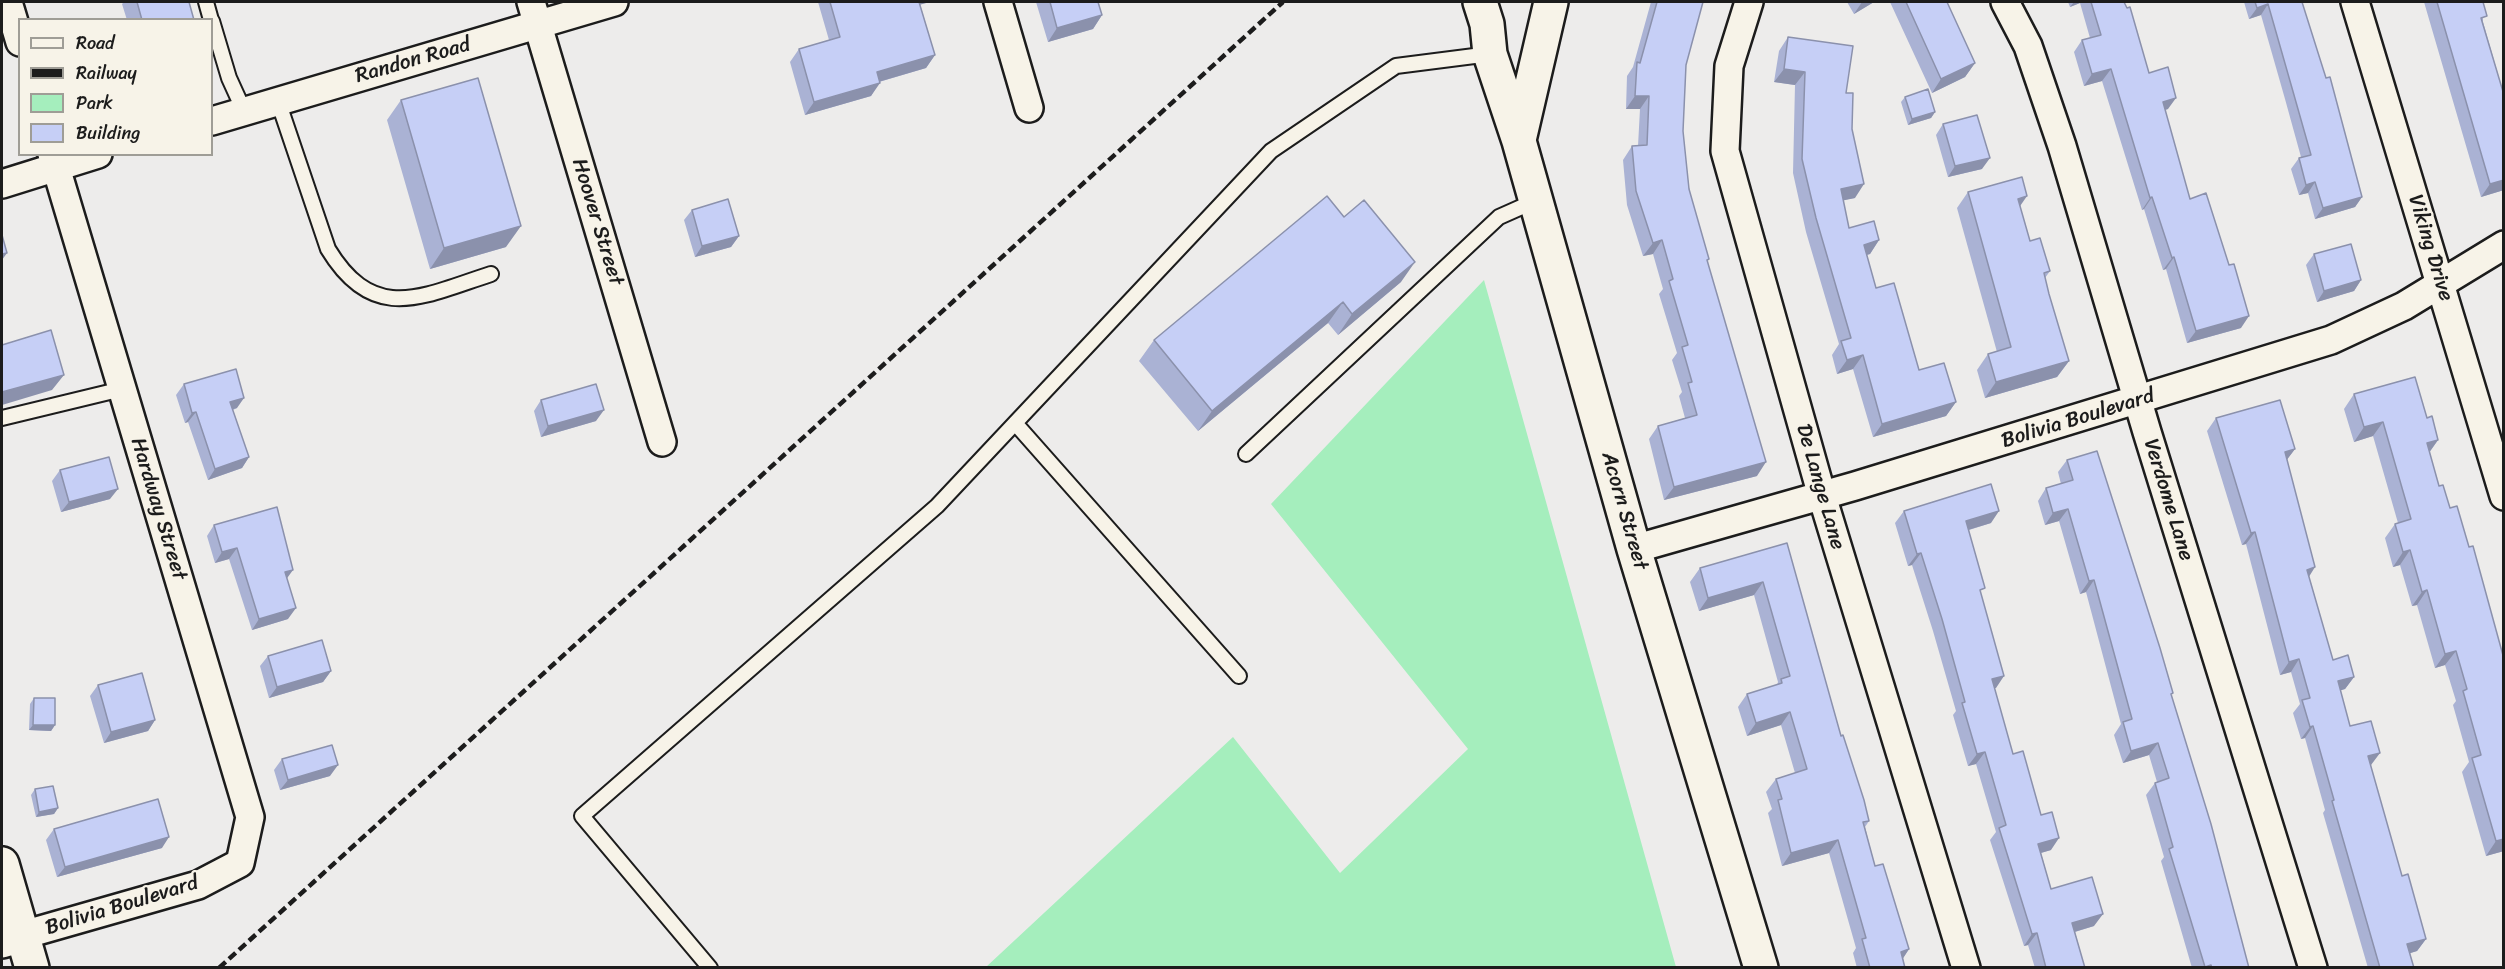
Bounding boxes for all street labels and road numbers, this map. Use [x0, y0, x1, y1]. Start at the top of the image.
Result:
street label: Randon Road [353, 33, 473, 89]
street label: Hoover Street [566, 156, 628, 288]
street label: Viking Drive [2402, 192, 2458, 304]
street label: Bolivia Boulevard [1999, 384, 2157, 454]
street label: De Lange Lane [1790, 421, 1850, 553]
street label: Hardway Street [124, 435, 192, 583]
street label: Verdome Lane [2138, 436, 2198, 564]
street label: Acorn Street [1595, 449, 1653, 573]
street label: Bolivia Boulevard [43, 871, 201, 941]

